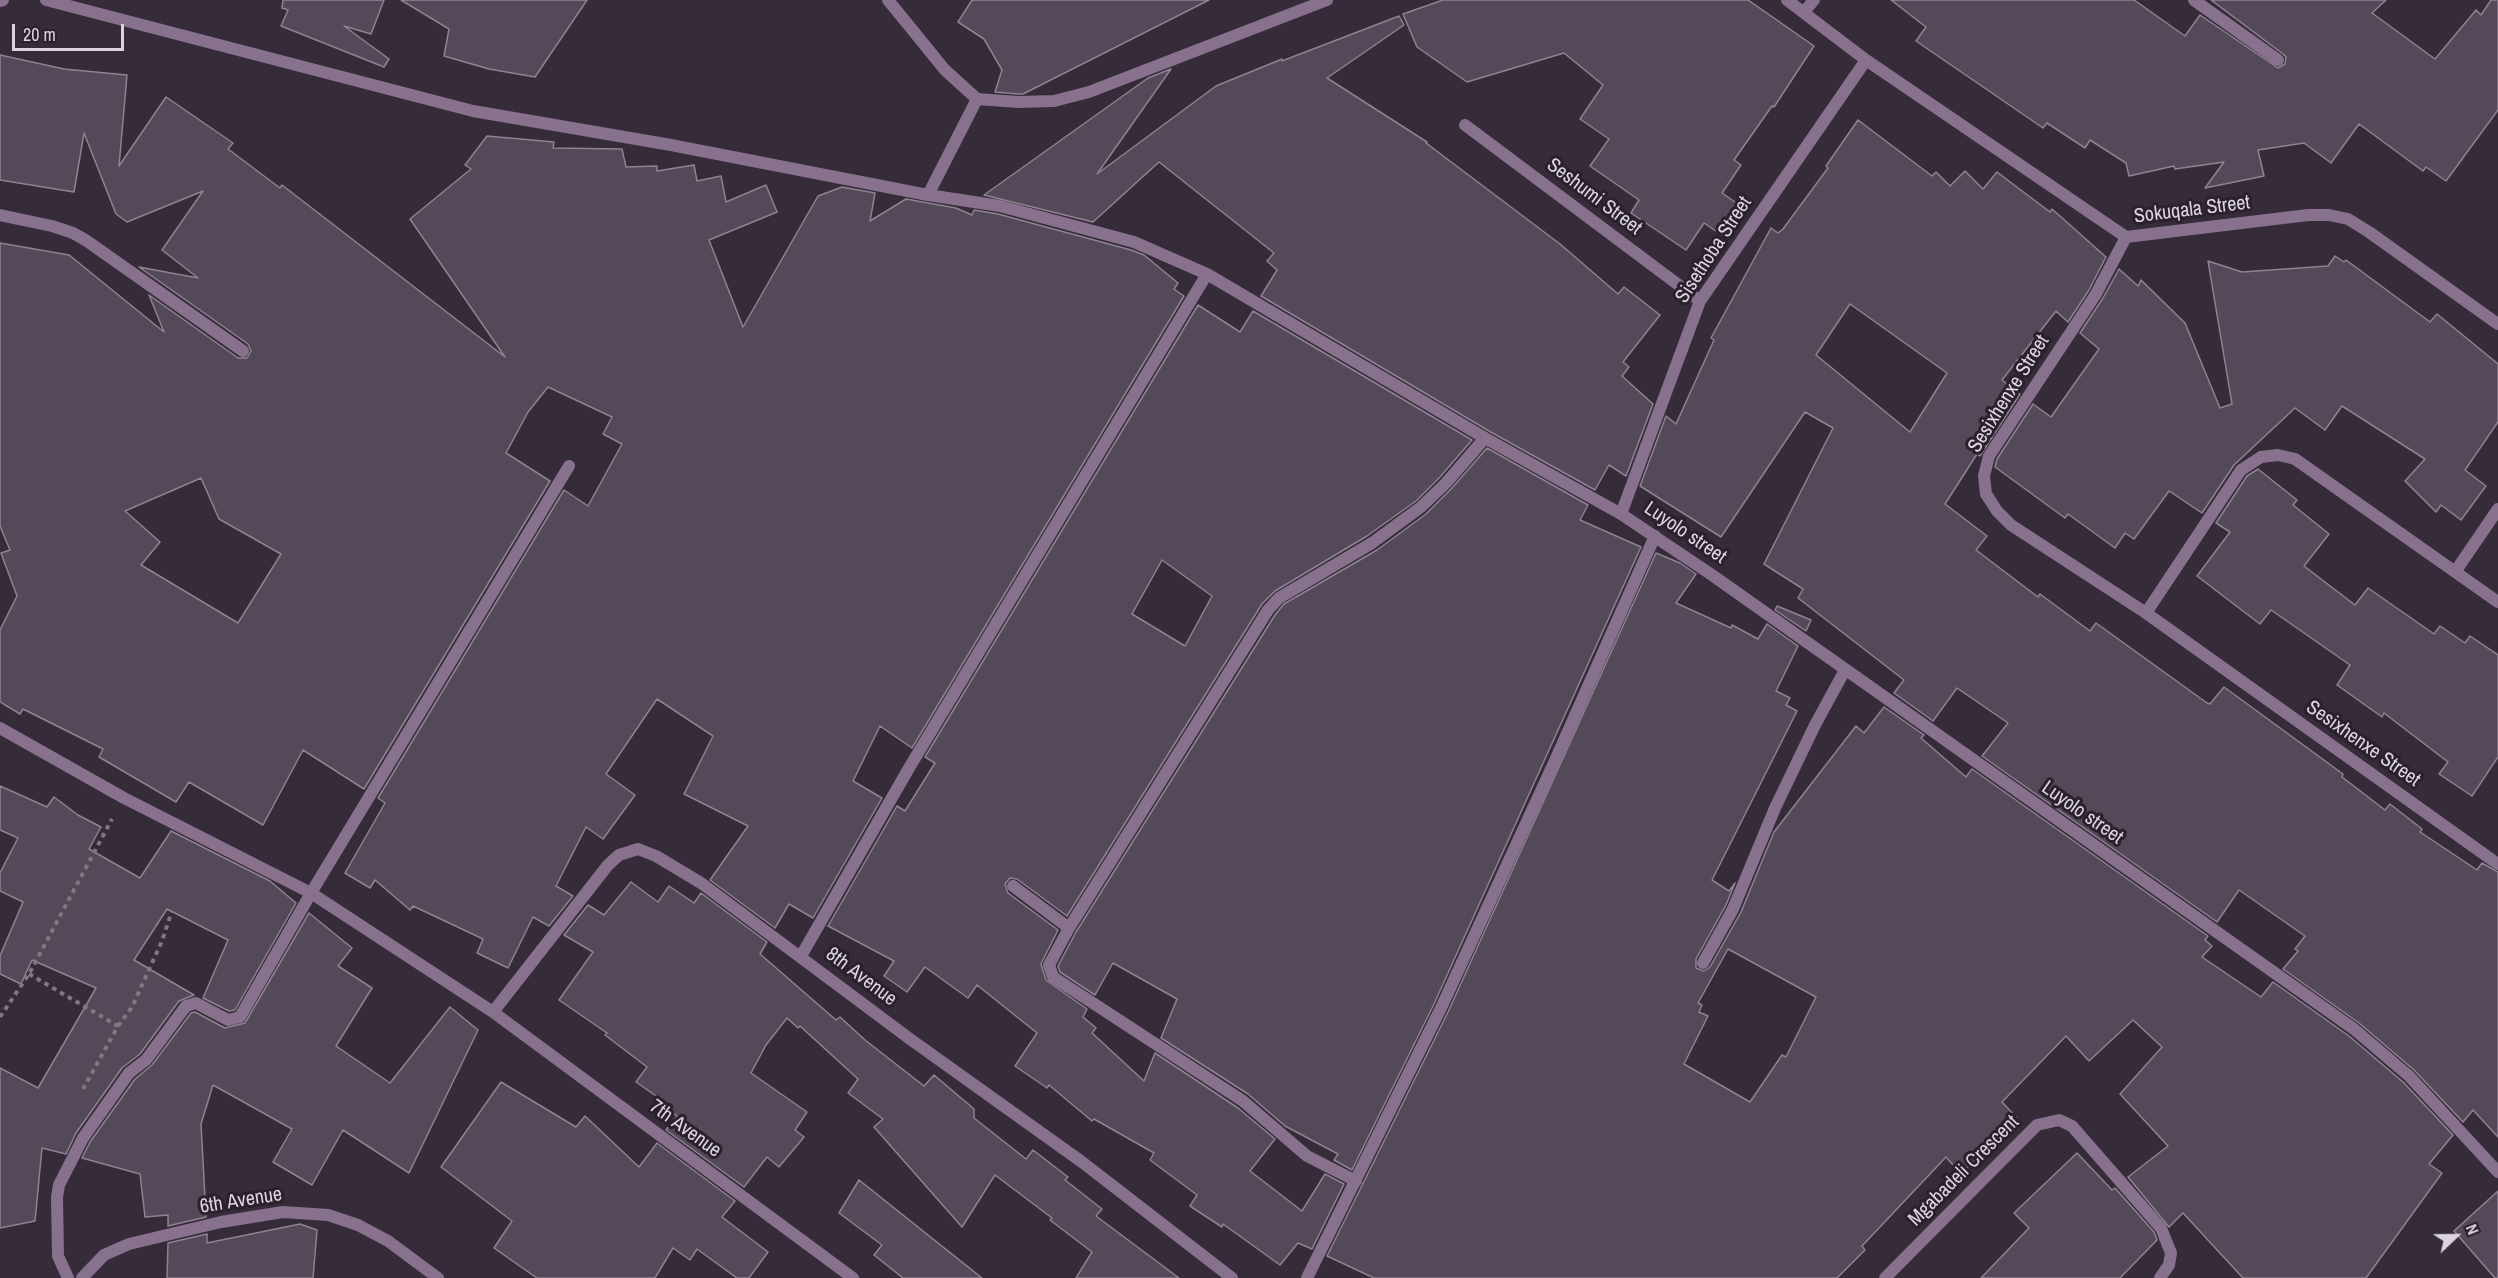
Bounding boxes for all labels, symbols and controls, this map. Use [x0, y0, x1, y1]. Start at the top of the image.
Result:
scale bar [15, 12, 128, 50]
text: 20 m [23, 22, 56, 47]
street label: Seshumi Street [1542, 153, 1646, 241]
street label: Sokuqala Street [2133, 191, 2251, 229]
street label: Sisethoba Street [1671, 192, 1757, 308]
street label: Sesixhenxe Street [1963, 331, 2055, 457]
street label: Luyolo street [1639, 497, 1731, 569]
street label: Sesixhenxe Street [2301, 696, 2425, 792]
street label: Luyolo street [2037, 776, 2127, 850]
street label: 8th Avenue [821, 943, 901, 1011]
street label: 7th Avenue [644, 1095, 726, 1163]
street label: Mgabadeli Crescent [1904, 1111, 2024, 1231]
street label: 6th Avenue [198, 1183, 284, 1219]
north arrow [2426, 1206, 2486, 1266]
text: N [2461, 1221, 2485, 1238]

